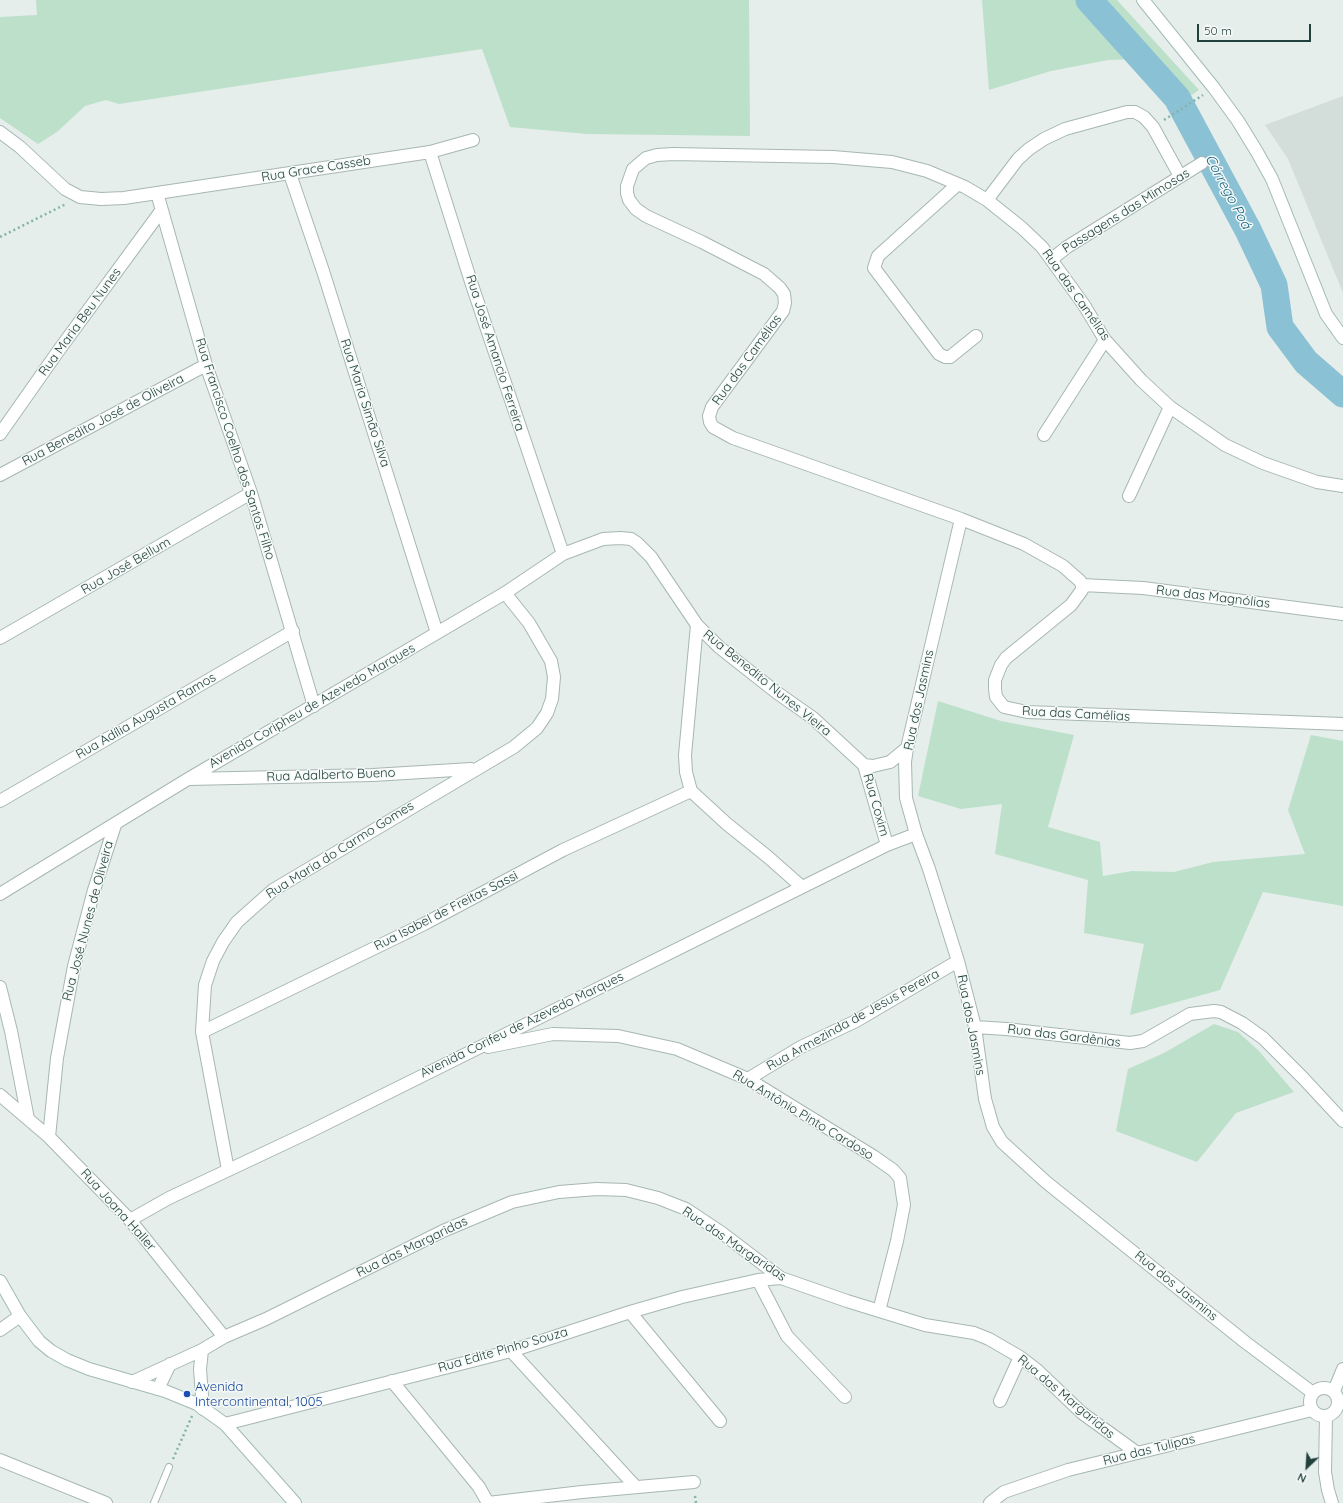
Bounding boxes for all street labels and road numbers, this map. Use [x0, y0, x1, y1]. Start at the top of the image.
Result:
street label: Rua Grace Casseb [260, 153, 372, 185]
street label: Passagens das Mimosas [1060, 165, 1192, 257]
street label: Rua das Camélias [1039, 246, 1113, 344]
street label: Rua Maria Beu Nunes [36, 265, 124, 379]
street label: Rua José Amancio Ferreira [462, 273, 528, 433]
street label: Rua das Camélias [709, 312, 785, 408]
street label: Rua Francisco Coelho dos Santos Filho [192, 336, 278, 562]
street label: Rua Maria Simão Silva [337, 337, 393, 469]
street label: Rua Benedito José de Oliveira [19, 371, 187, 469]
street label: Rua José Bellum [79, 534, 173, 598]
street label: Rua das Magnólias [1155, 582, 1271, 612]
street label: Rua Benedito Nunes Vieira [700, 627, 834, 739]
street label: Avenida Coripheu de Azevedo Marques [206, 640, 418, 772]
street label: Rua dos Jasmins [901, 648, 937, 752]
street label: Rua Adília Augusta Ramos [73, 669, 219, 763]
street label: Rua das Camélias [1022, 703, 1130, 725]
street label: Rua Adalberto Bueno [266, 765, 396, 785]
street label: Rua Coxim [860, 772, 892, 838]
street label: Rua Maria do Carmo Gomes [263, 798, 417, 902]
street label: Rua José Nunes de Oliveira [59, 839, 117, 1003]
street label: Rua Isabel de Freitas Sassi [371, 868, 521, 954]
street label: Rua Armezinda de Jesus Pereira [764, 966, 942, 1074]
street label: Avenida Corifeu de Azevedo Marques [418, 969, 626, 1081]
street label: Rua dos Jasmins [954, 973, 988, 1077]
street label: Rua das Gardênias [1006, 1021, 1122, 1051]
street label: Rua Antônio Pinto Cardoso [730, 1067, 876, 1163]
street label: Rua Joana Haller [77, 1166, 159, 1254]
street label: Rua das Margaridas [679, 1203, 789, 1285]
street label: Rua das Margaridas [354, 1213, 470, 1281]
street label: Rua dos Jasmins [1131, 1248, 1221, 1324]
street label: Rua Edite Pinho Souza [436, 1324, 570, 1376]
street label: Rua das Margaridas [1014, 1352, 1118, 1442]
street label: Rua das Tulipas [1101, 1431, 1197, 1469]

